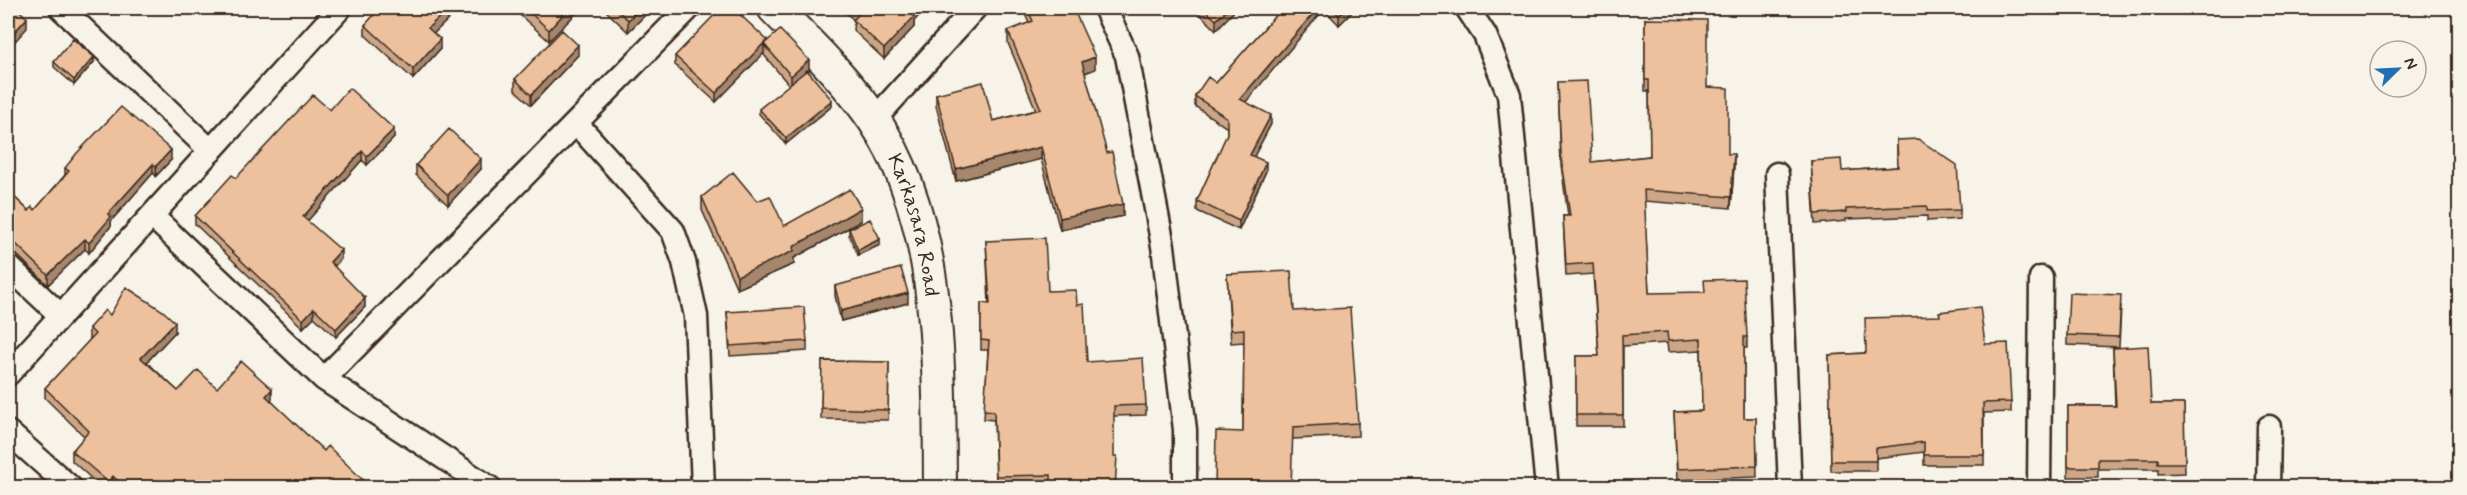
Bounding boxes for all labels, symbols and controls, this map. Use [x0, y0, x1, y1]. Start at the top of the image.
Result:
north arrow [2368, 39, 2428, 99]
text: N [2399, 54, 2422, 73]
street label: Karkasara Road [880, 149, 945, 298]

